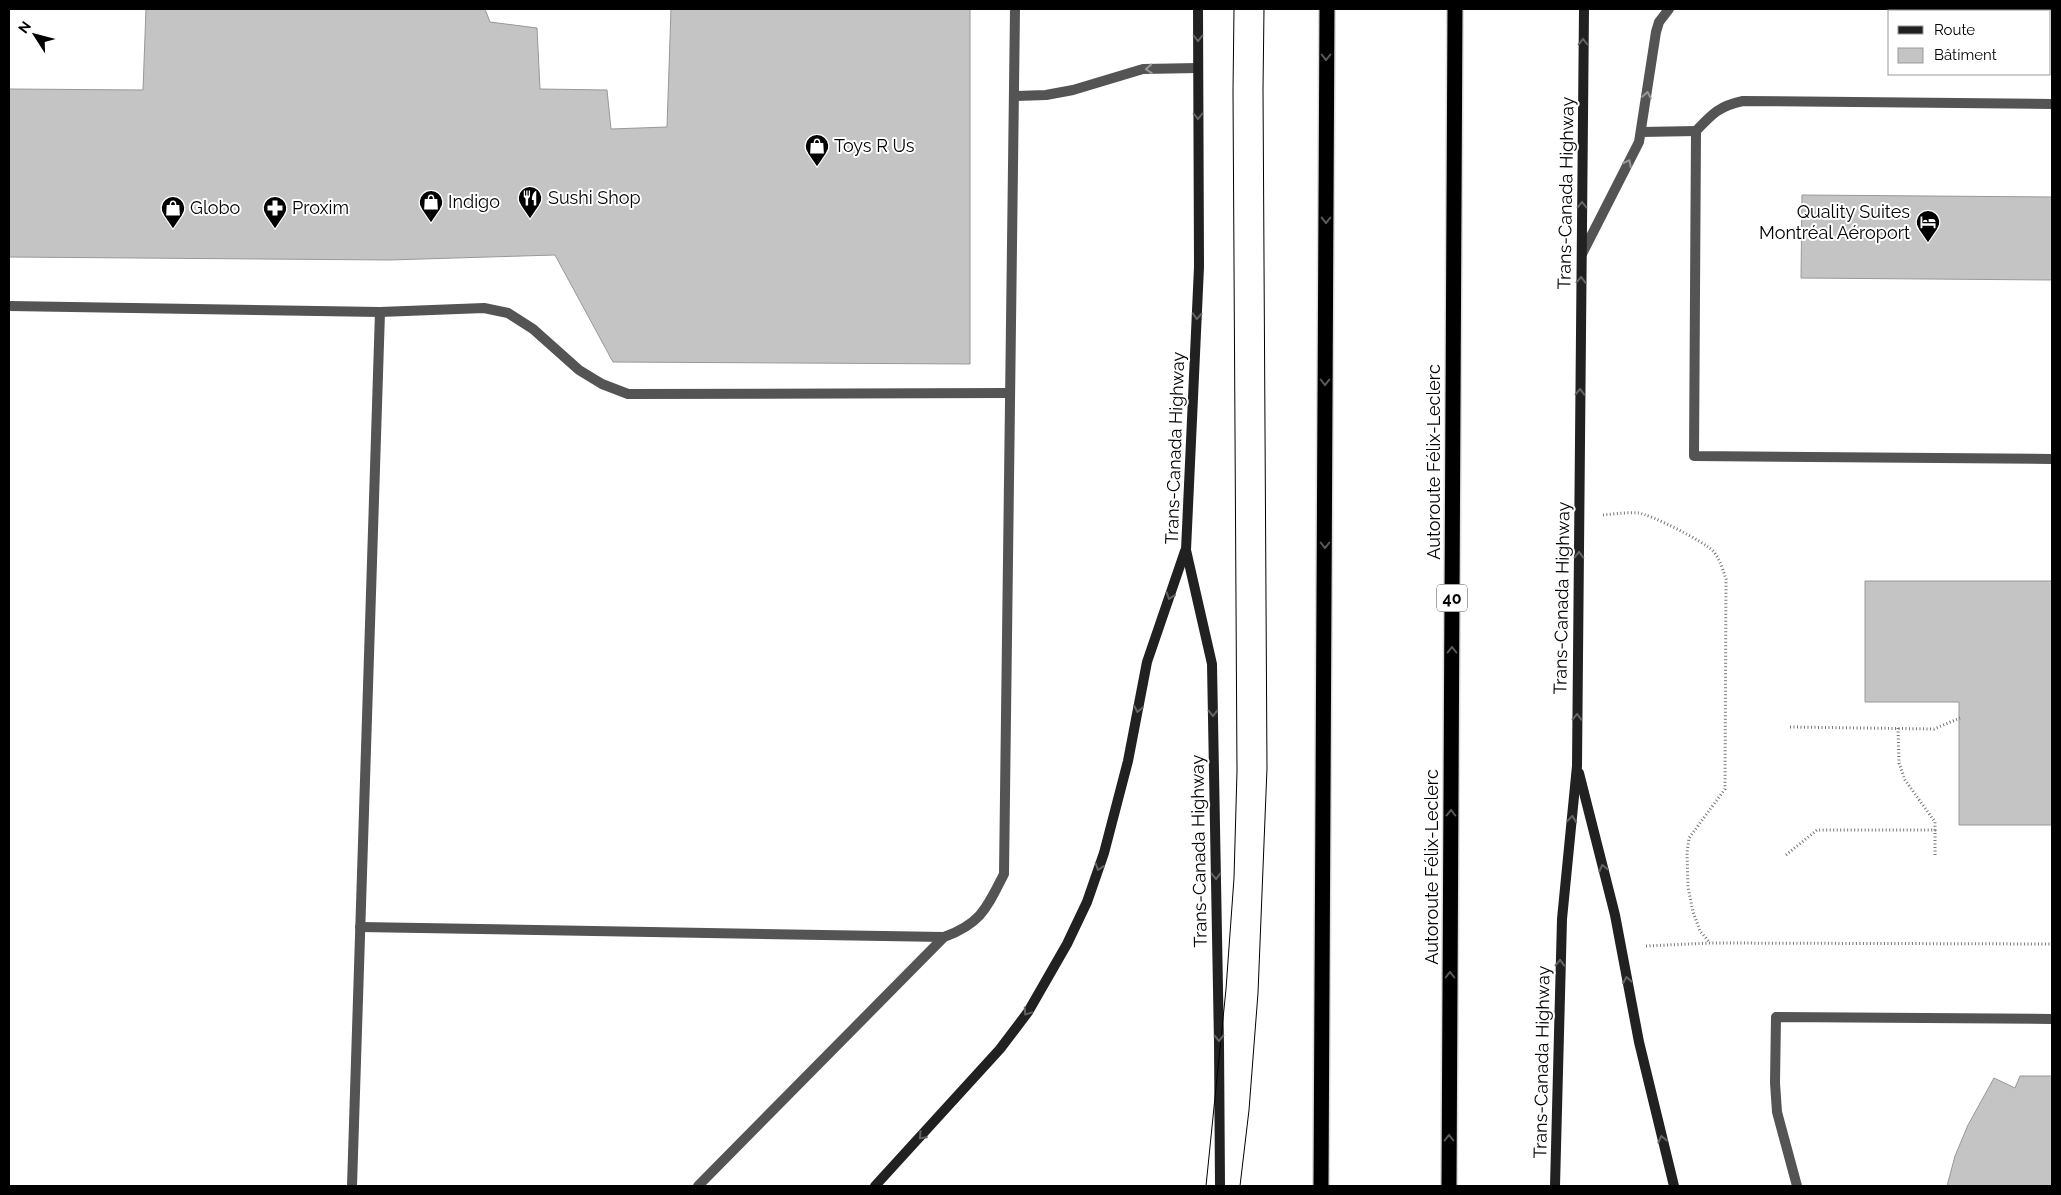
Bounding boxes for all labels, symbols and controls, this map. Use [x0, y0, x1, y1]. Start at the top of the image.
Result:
north arrow [10, 10, 60, 60]
legend [1888, 10, 2051, 75]
text: N [15, 18, 34, 36]
text: Route [1934, 21, 1975, 39]
one-way arrow [1193, 34, 1203, 42]
one-way arrow [1578, 38, 1588, 46]
text: Bâtiment [1934, 46, 1997, 64]
one-way arrow [1321, 54, 1331, 62]
one-way arrow [1145, 64, 1153, 75]
one-way arrow [1642, 90, 1652, 99]
street label: Trans-Canada Highway [1553, 96, 1578, 289]
one-way arrow [1193, 113, 1203, 121]
shop icon: Toys R Us [804, 133, 830, 167]
place label: Toys R Us [834, 135, 915, 156]
one-way arrow [1622, 160, 1632, 169]
restaurant icon: Sushi Shop [517, 185, 543, 219]
place label: Sushi Shop [548, 187, 641, 208]
shop icon: Indigo [418, 189, 444, 223]
place label: Indigo [448, 191, 500, 212]
shop icon: Globo [160, 195, 186, 229]
pharmacy icon: Proxim [262, 195, 288, 229]
place label: Globo [190, 197, 241, 218]
place label: Proxim [292, 197, 349, 218]
one-way arrow [1577, 201, 1587, 208]
place label: Quality Suites Montréal Aéroport [1759, 201, 1910, 243]
hotel icon: Quality Suites Montréal Aéroport [1915, 209, 1941, 243]
one-way arrow [1321, 216, 1331, 224]
one-way arrow [1576, 275, 1587, 283]
one-way arrow [1191, 312, 1202, 320]
street label: Trans-Canada Highway [1161, 351, 1188, 545]
street label: Autoroute Félix-Leclerc [1423, 364, 1444, 560]
one-way arrow [1320, 379, 1330, 387]
one-way arrow [1575, 388, 1585, 396]
street label: Trans-Canada Highway [1549, 501, 1574, 694]
one-way arrow [1320, 542, 1330, 549]
one-way arrow [1574, 551, 1584, 558]
road number: 40 [1437, 584, 1467, 612]
one-way arrow [1166, 591, 1176, 599]
one-way arrow [1447, 646, 1457, 654]
one-way arrow [1133, 705, 1144, 714]
one-way arrow [1207, 709, 1218, 717]
one-way arrow [1572, 713, 1582, 721]
street label: Trans-Canada Highway [1186, 754, 1211, 947]
street label: Autoroute Félix-Leclerc [1421, 769, 1442, 965]
one-way arrow [1446, 808, 1456, 816]
one-way arrow [1566, 814, 1577, 822]
one-way arrow [1095, 862, 1105, 871]
one-way arrow [1598, 864, 1609, 873]
one-way arrow [1211, 872, 1221, 880]
one-way arrow [1555, 958, 1566, 966]
street label: Trans-Canada Highway [1529, 965, 1554, 1158]
one-way arrow [1445, 971, 1455, 978]
one-way arrow [1623, 976, 1633, 985]
one-way arrow [1024, 1006, 1033, 1016]
one-way arrow [1214, 1034, 1224, 1042]
one-way arrow [919, 1130, 928, 1139]
one-way arrow [1444, 1133, 1454, 1141]
one-way arrow [1657, 1134, 1668, 1143]

